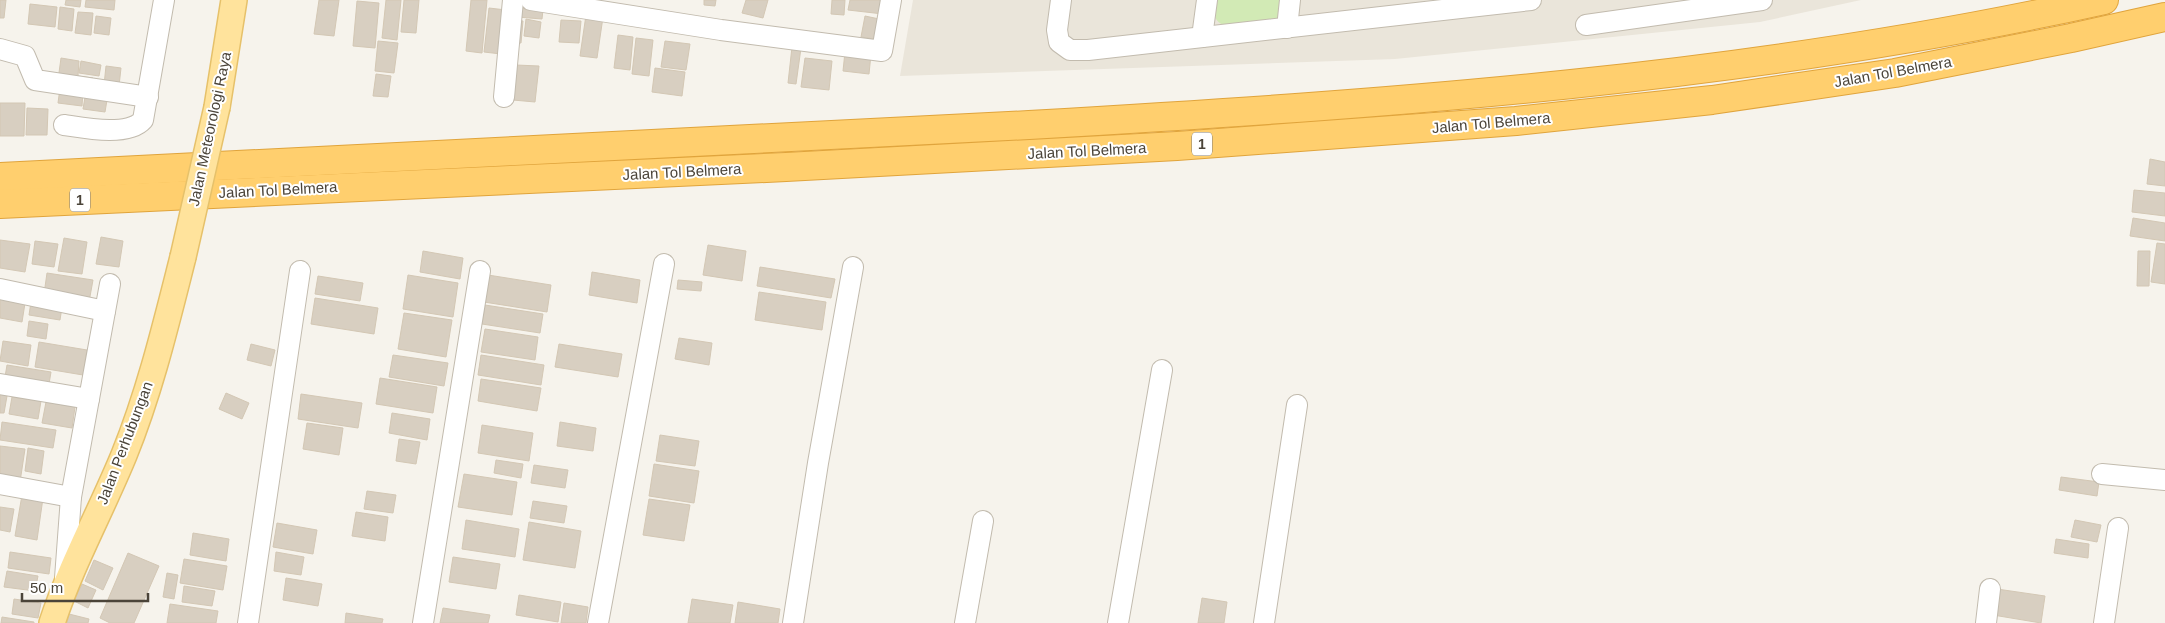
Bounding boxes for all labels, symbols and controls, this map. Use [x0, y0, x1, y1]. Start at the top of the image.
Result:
street label: Jalan Meteorologi Raya [185, 49, 234, 208]
street label: Jalan Tol Belmera [1833, 53, 1954, 90]
street label: Jalan Tol Belmera [1431, 109, 1552, 136]
road number: 1 [1192, 132, 1212, 156]
street label: Jalan Tol Belmera [1027, 139, 1147, 162]
street label: Jalan Tol Belmera [622, 160, 742, 183]
street label: Jalan Tol Belmera [218, 178, 338, 201]
road number: 1 [70, 188, 90, 212]
street label: Jalan Perhubungan [93, 379, 156, 507]
scale bar [22, 570, 149, 602]
text: 50 m [30, 579, 63, 596]

